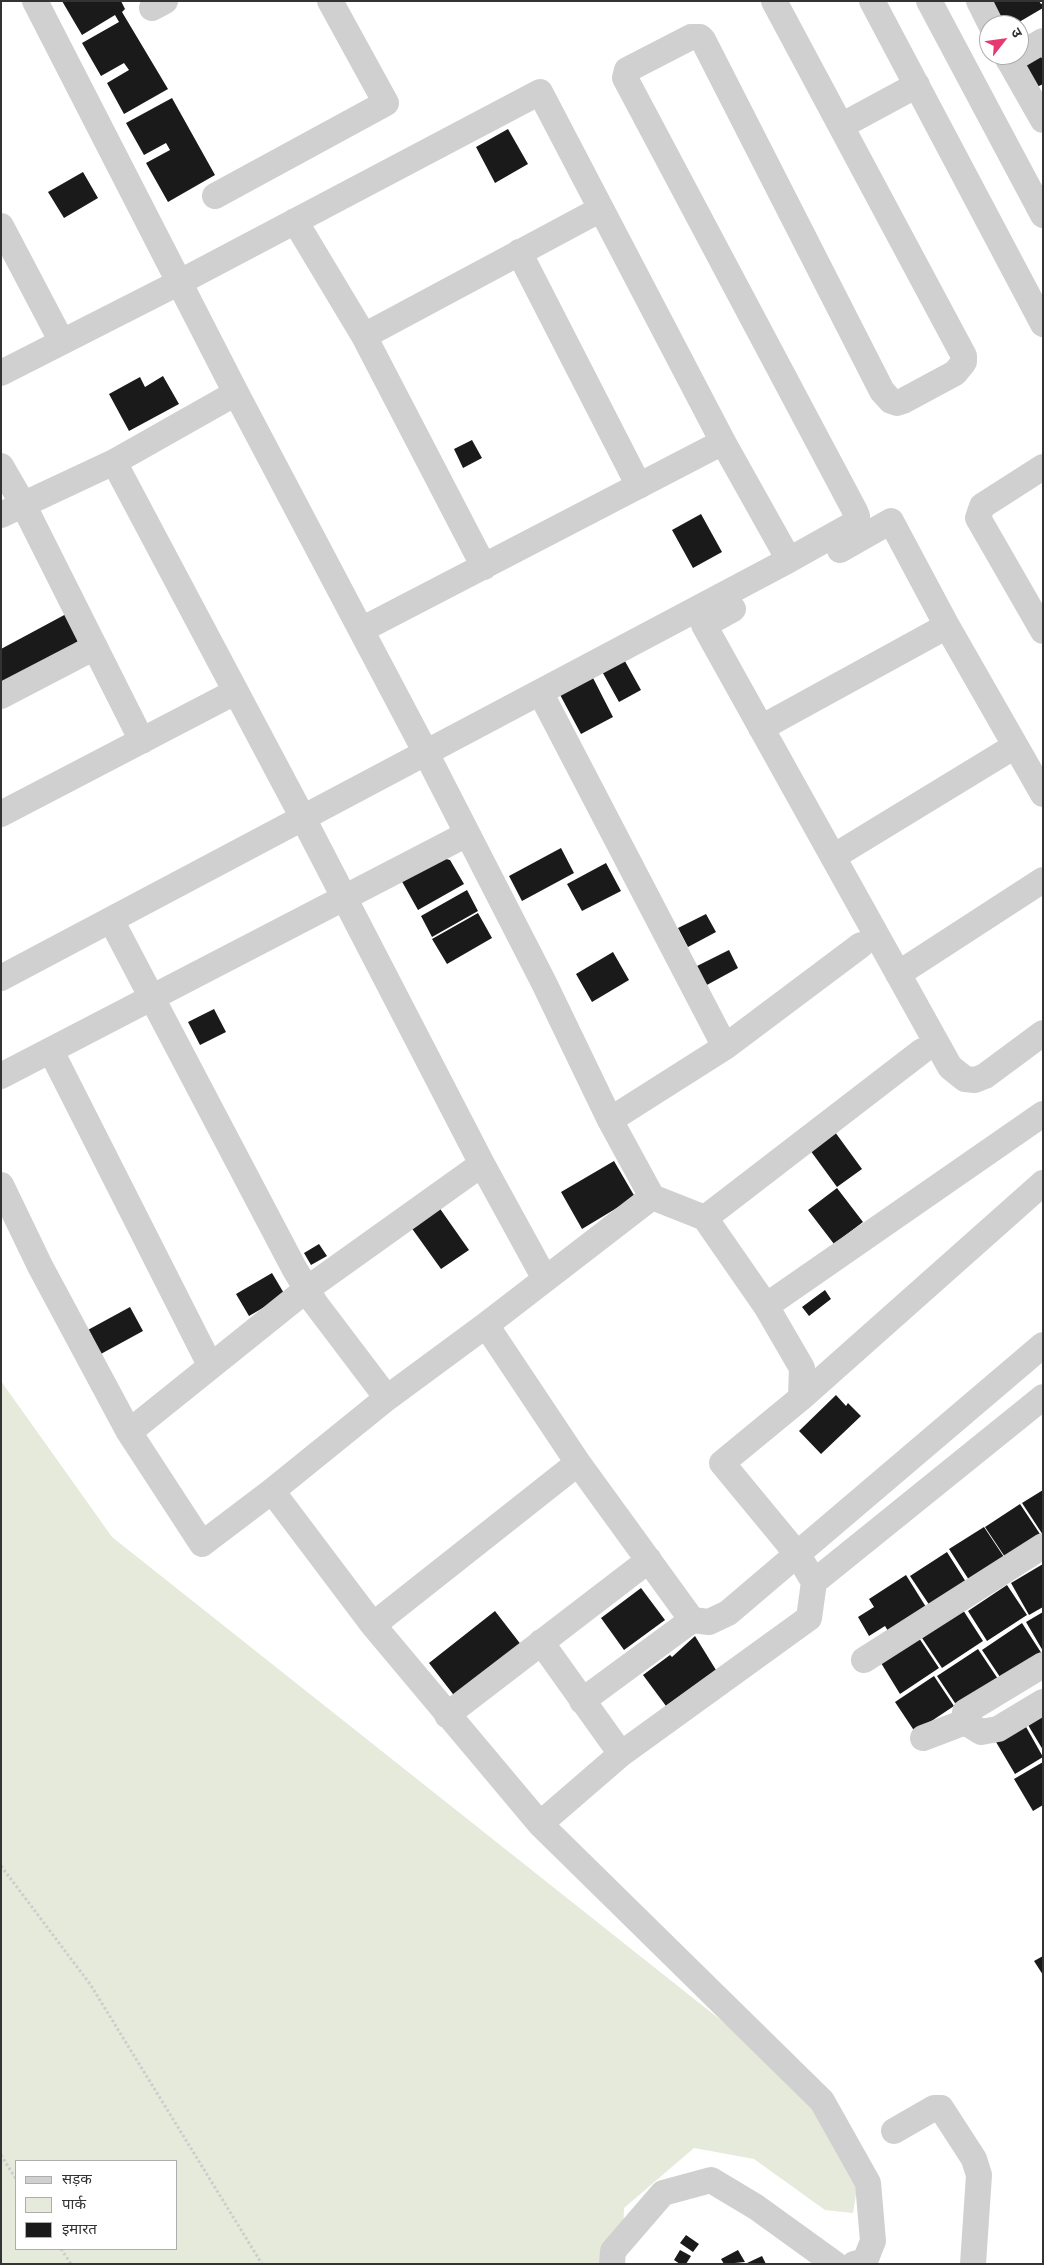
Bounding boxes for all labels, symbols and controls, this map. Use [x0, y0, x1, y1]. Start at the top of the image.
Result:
north arrow [979, 15, 1029, 65]
text: उ [1007, 25, 1026, 41]
legend [15, 2160, 178, 2250]
text: सड़क [62, 2170, 92, 2188]
text: पार्क [62, 2195, 86, 2213]
text: इमारत [62, 2220, 97, 2238]

